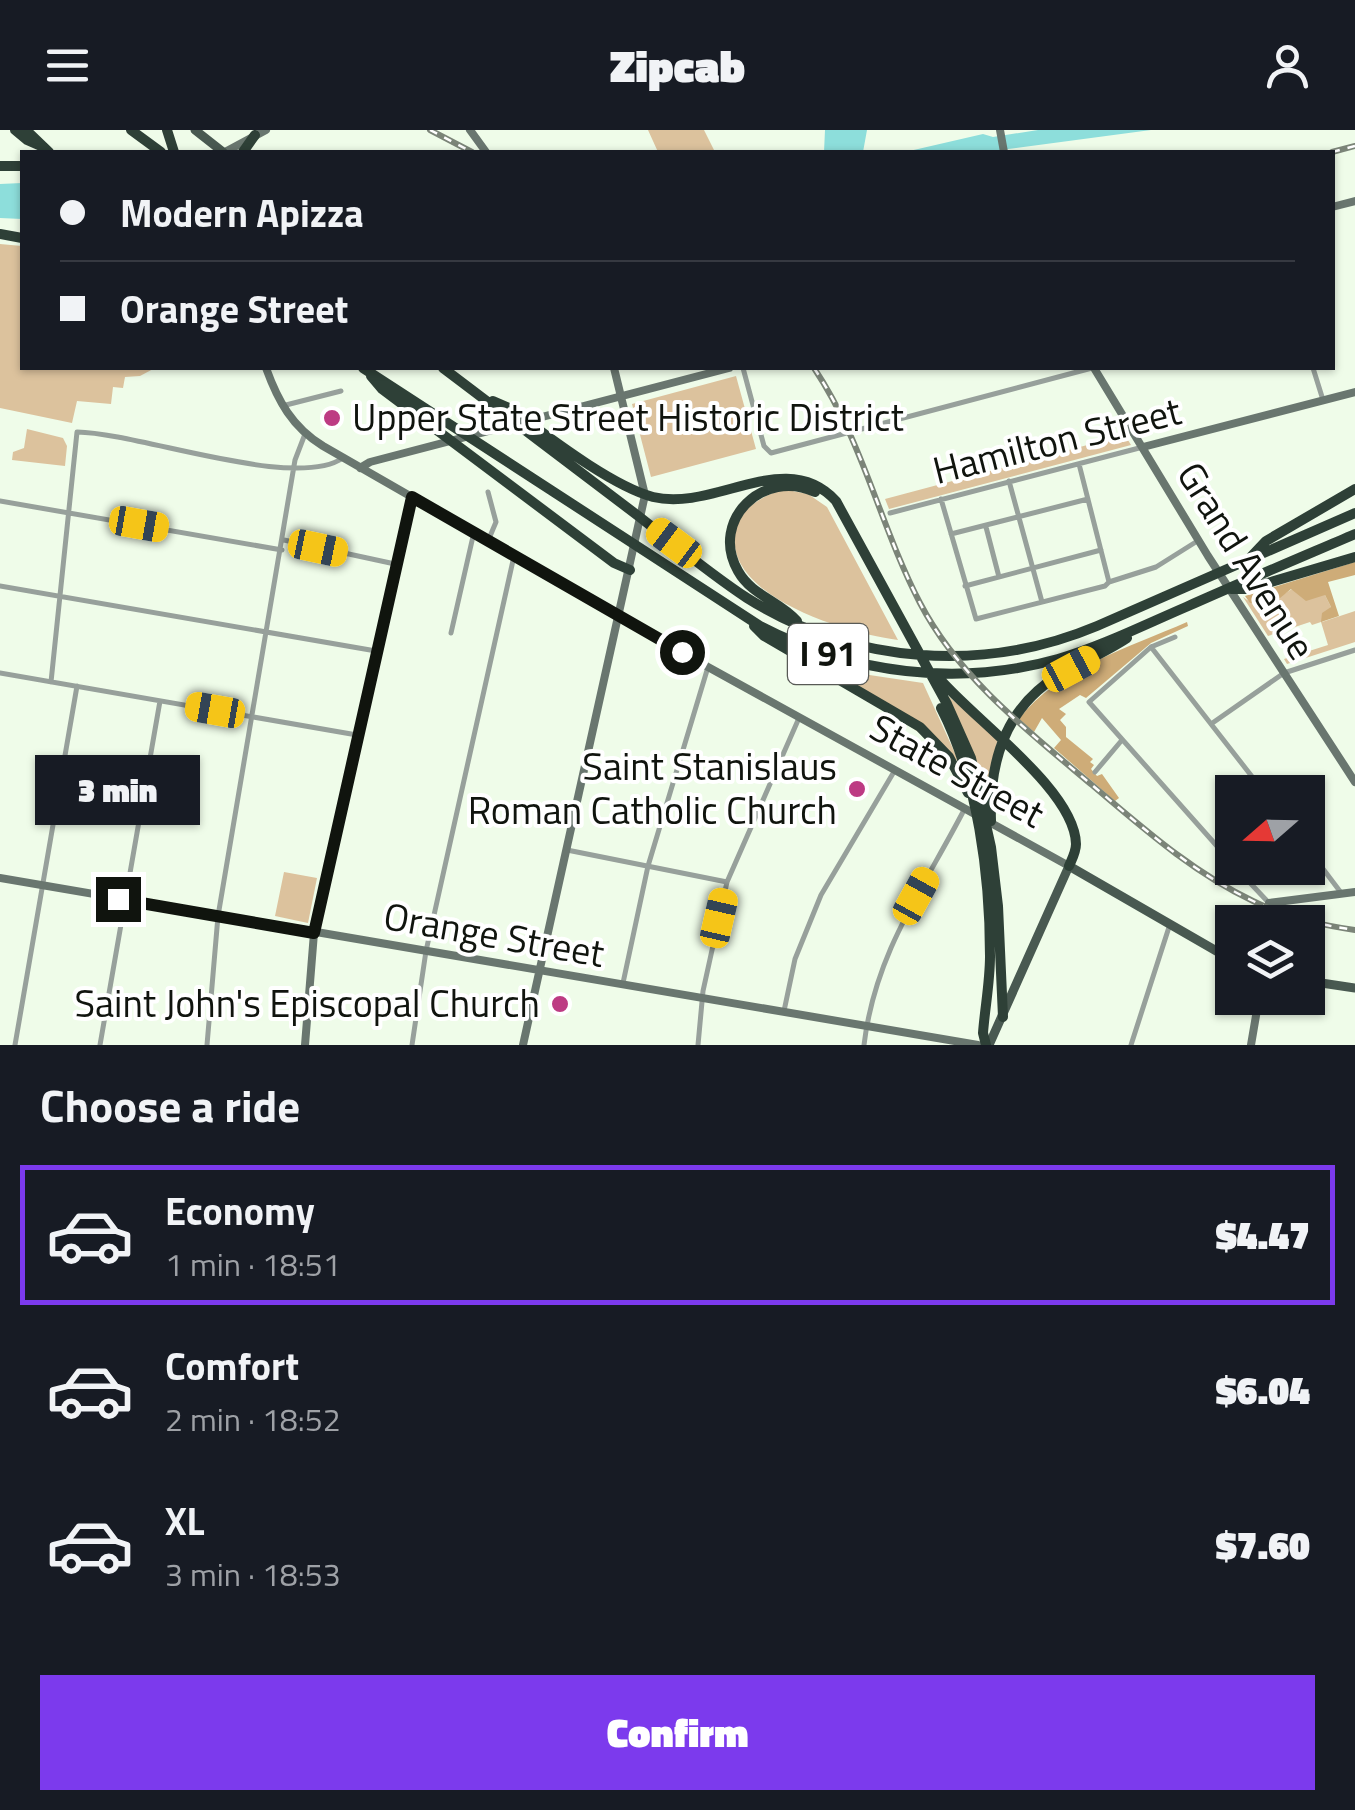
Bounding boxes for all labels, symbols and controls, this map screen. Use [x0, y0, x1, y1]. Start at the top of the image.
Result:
text: Zipcab [610, 31, 745, 99]
icon: menu [40, 38, 95, 93]
icon: person [1260, 38, 1315, 93]
text: Modern Apizza [120, 184, 364, 242]
text: Orange Street [120, 280, 348, 338]
street label: Hamilton Street [927, 381, 1187, 499]
place label: Upper State Street Historic District [352, 388, 904, 446]
marker: Upper State Street Historic District [321, 407, 343, 429]
street label: Grand Avenue [1163, 450, 1331, 671]
car [107, 504, 171, 544]
car [641, 513, 707, 573]
car [286, 527, 350, 569]
road number: I 91 [788, 624, 868, 684]
route start [660, 630, 705, 675]
car [1037, 642, 1105, 696]
car [183, 690, 247, 730]
street label: State Street [860, 698, 1055, 842]
place label: Saint Stanislaus Roman Catholic Church [468, 737, 837, 839]
callout: 3 min [36, 754, 200, 824]
text: 3 min [78, 766, 157, 814]
north arrow [1215, 775, 1325, 885]
map controls [1215, 775, 1325, 1015]
marker: Saint Stanislaus Roman Catholic Church [846, 778, 868, 800]
car [888, 862, 944, 930]
route end [96, 877, 141, 922]
car [698, 885, 740, 951]
street label: Orange Street [379, 886, 609, 982]
button: layers [1215, 905, 1325, 1015]
place label: Saint John's Episcopal Church [74, 974, 540, 1032]
marker: Saint John's Episcopal Church [549, 993, 571, 1015]
text: Choose a ride [40, 1071, 300, 1139]
text: Economy [165, 1182, 315, 1240]
icon: car [45, 1190, 135, 1280]
text: $4.47 [1216, 1206, 1310, 1264]
text: 1 min · 18:51 [165, 1240, 341, 1288]
text: Comfort [165, 1337, 299, 1395]
icon: car [45, 1345, 135, 1435]
text: $6.04 [1216, 1361, 1310, 1419]
text: 2 min · 18:52 [165, 1395, 341, 1443]
text: XL [165, 1492, 205, 1550]
icon: car [45, 1500, 135, 1590]
text: $7.60 [1216, 1516, 1310, 1574]
text: 3 min · 18:53 [165, 1550, 341, 1598]
button: Confirm [40, 1675, 1315, 1790]

